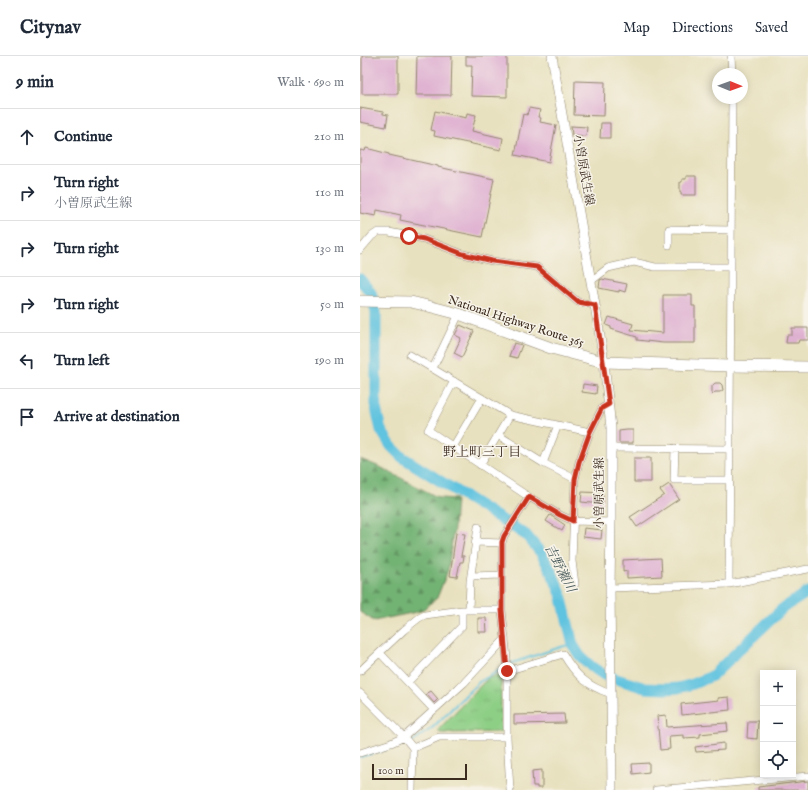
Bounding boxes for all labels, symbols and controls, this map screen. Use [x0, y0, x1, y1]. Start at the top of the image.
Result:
text: Citynav [20, 16, 81, 40]
text: Map [623, 19, 650, 37]
text: Directions [672, 19, 733, 37]
text: Saved [755, 19, 788, 37]
north arrow [712, 68, 748, 104]
text: 9 min [16, 72, 54, 93]
text: Walk · 690 m [277, 74, 344, 91]
icon: ahead [16, 126, 38, 148]
text: Continue [54, 127, 112, 146]
text: 210 m [314, 128, 344, 145]
street label: 小曽原武生線 [570, 133, 597, 207]
text: Turn right [54, 173, 119, 192]
icon: right [16, 182, 38, 204]
text: 110 m [315, 184, 344, 201]
text: 小曽原武生線 [54, 195, 132, 212]
route start [400, 227, 418, 245]
icon: right [16, 238, 38, 260]
text: Turn right [54, 239, 119, 258]
text: 130 m [315, 240, 344, 257]
street label: National Highway Route 365 [446, 292, 586, 351]
icon: right [16, 294, 38, 316]
text: Turn right [54, 295, 119, 314]
text: 50 m [320, 296, 344, 313]
icon: left [16, 350, 38, 372]
text: Turn left [54, 351, 110, 370]
text: 190 m [314, 352, 344, 369]
icon: arrive [16, 406, 38, 428]
text: Arrive at destination [54, 407, 180, 426]
district label: 野上町三丁目 [443, 444, 521, 461]
street label: 小曽原武生線 [592, 457, 607, 529]
water label: 吉野瀬川 [540, 542, 580, 597]
route end [498, 662, 516, 680]
map controls [760, 670, 796, 778]
button: + [760, 670, 796, 706]
button: − [760, 706, 796, 742]
button: locate [760, 742, 796, 778]
scale bar [372, 762, 467, 781]
text: 100 m [378, 764, 404, 778]

